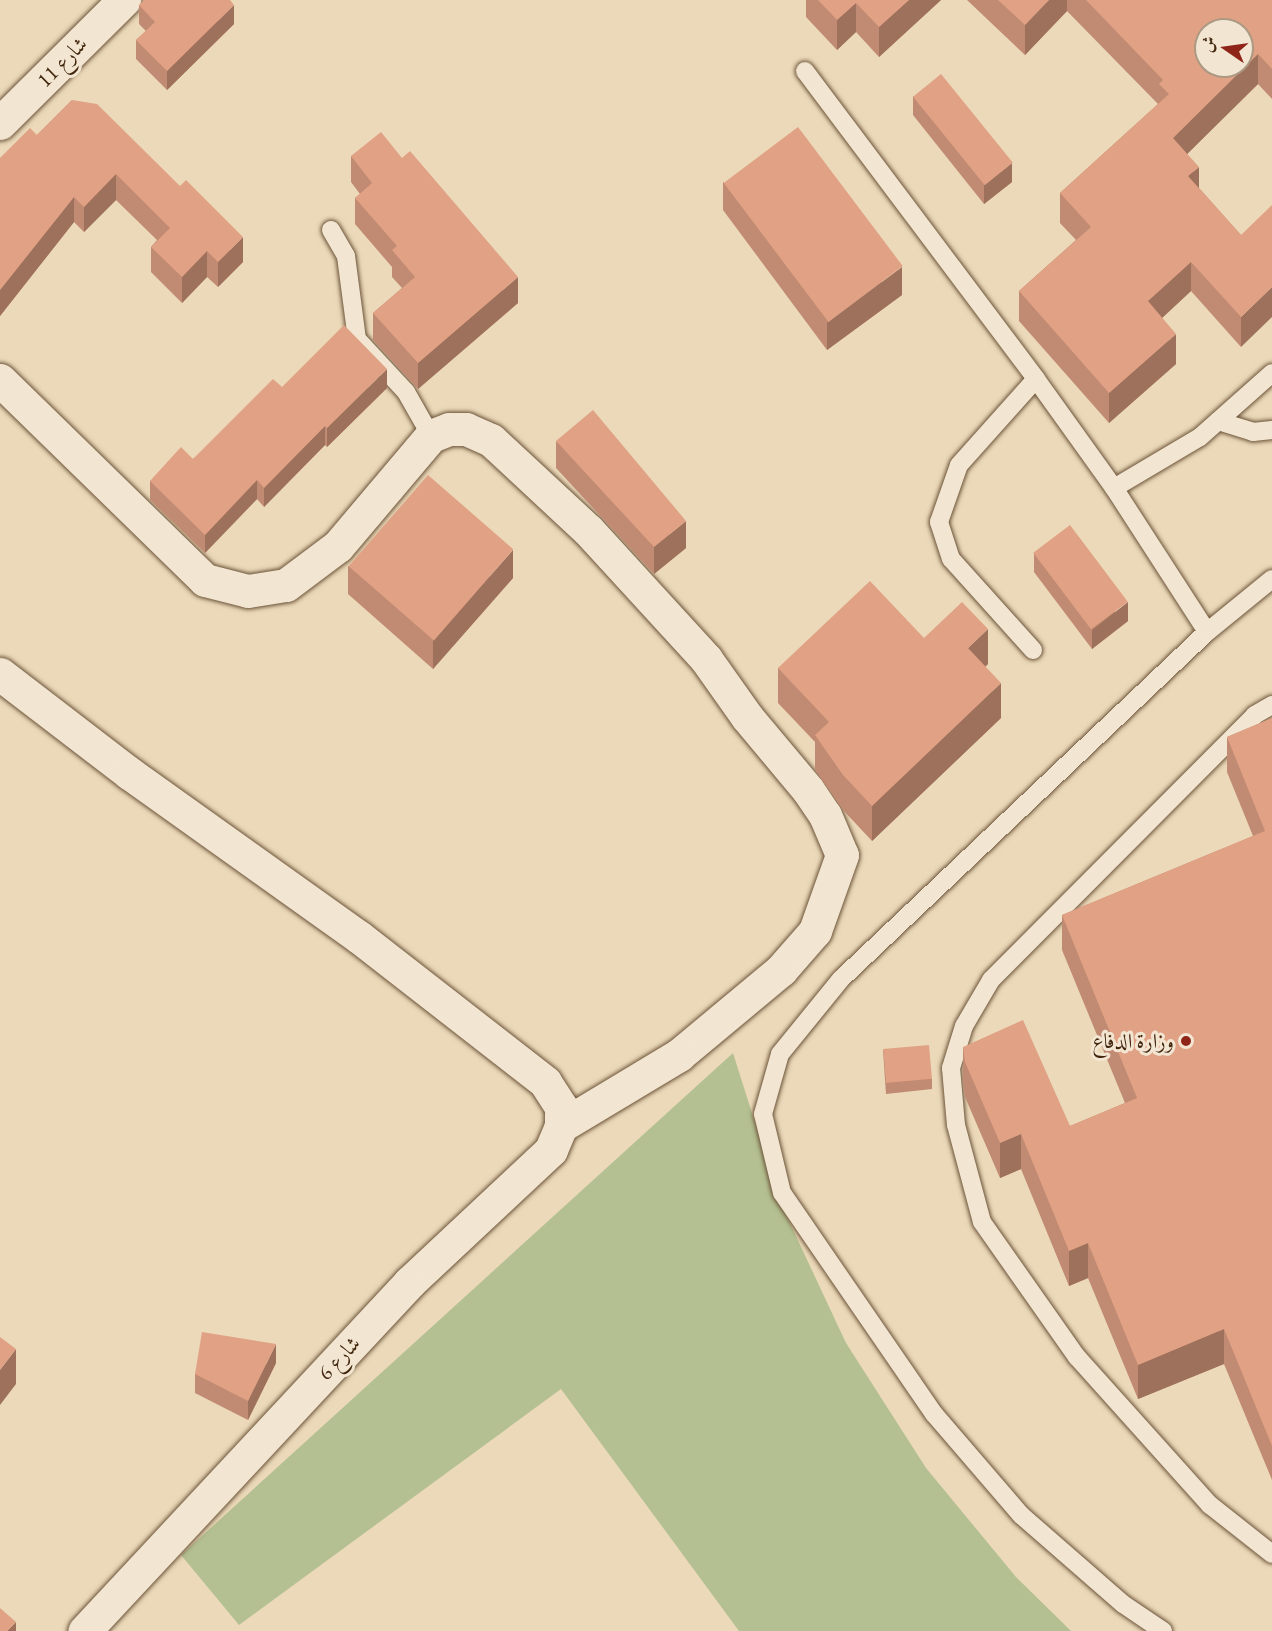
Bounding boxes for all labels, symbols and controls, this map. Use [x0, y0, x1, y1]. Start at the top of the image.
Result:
north arrow [1194, 18, 1254, 78]
street label: شارع 11 [32, 32, 92, 92]
text: ش [1196, 34, 1220, 54]
place label: وزارة الدفاع [1092, 1028, 1174, 1054]
marker: وزارة الدفاع [1179, 1034, 1193, 1048]
street label: شارع 6 [312, 1331, 366, 1385]

